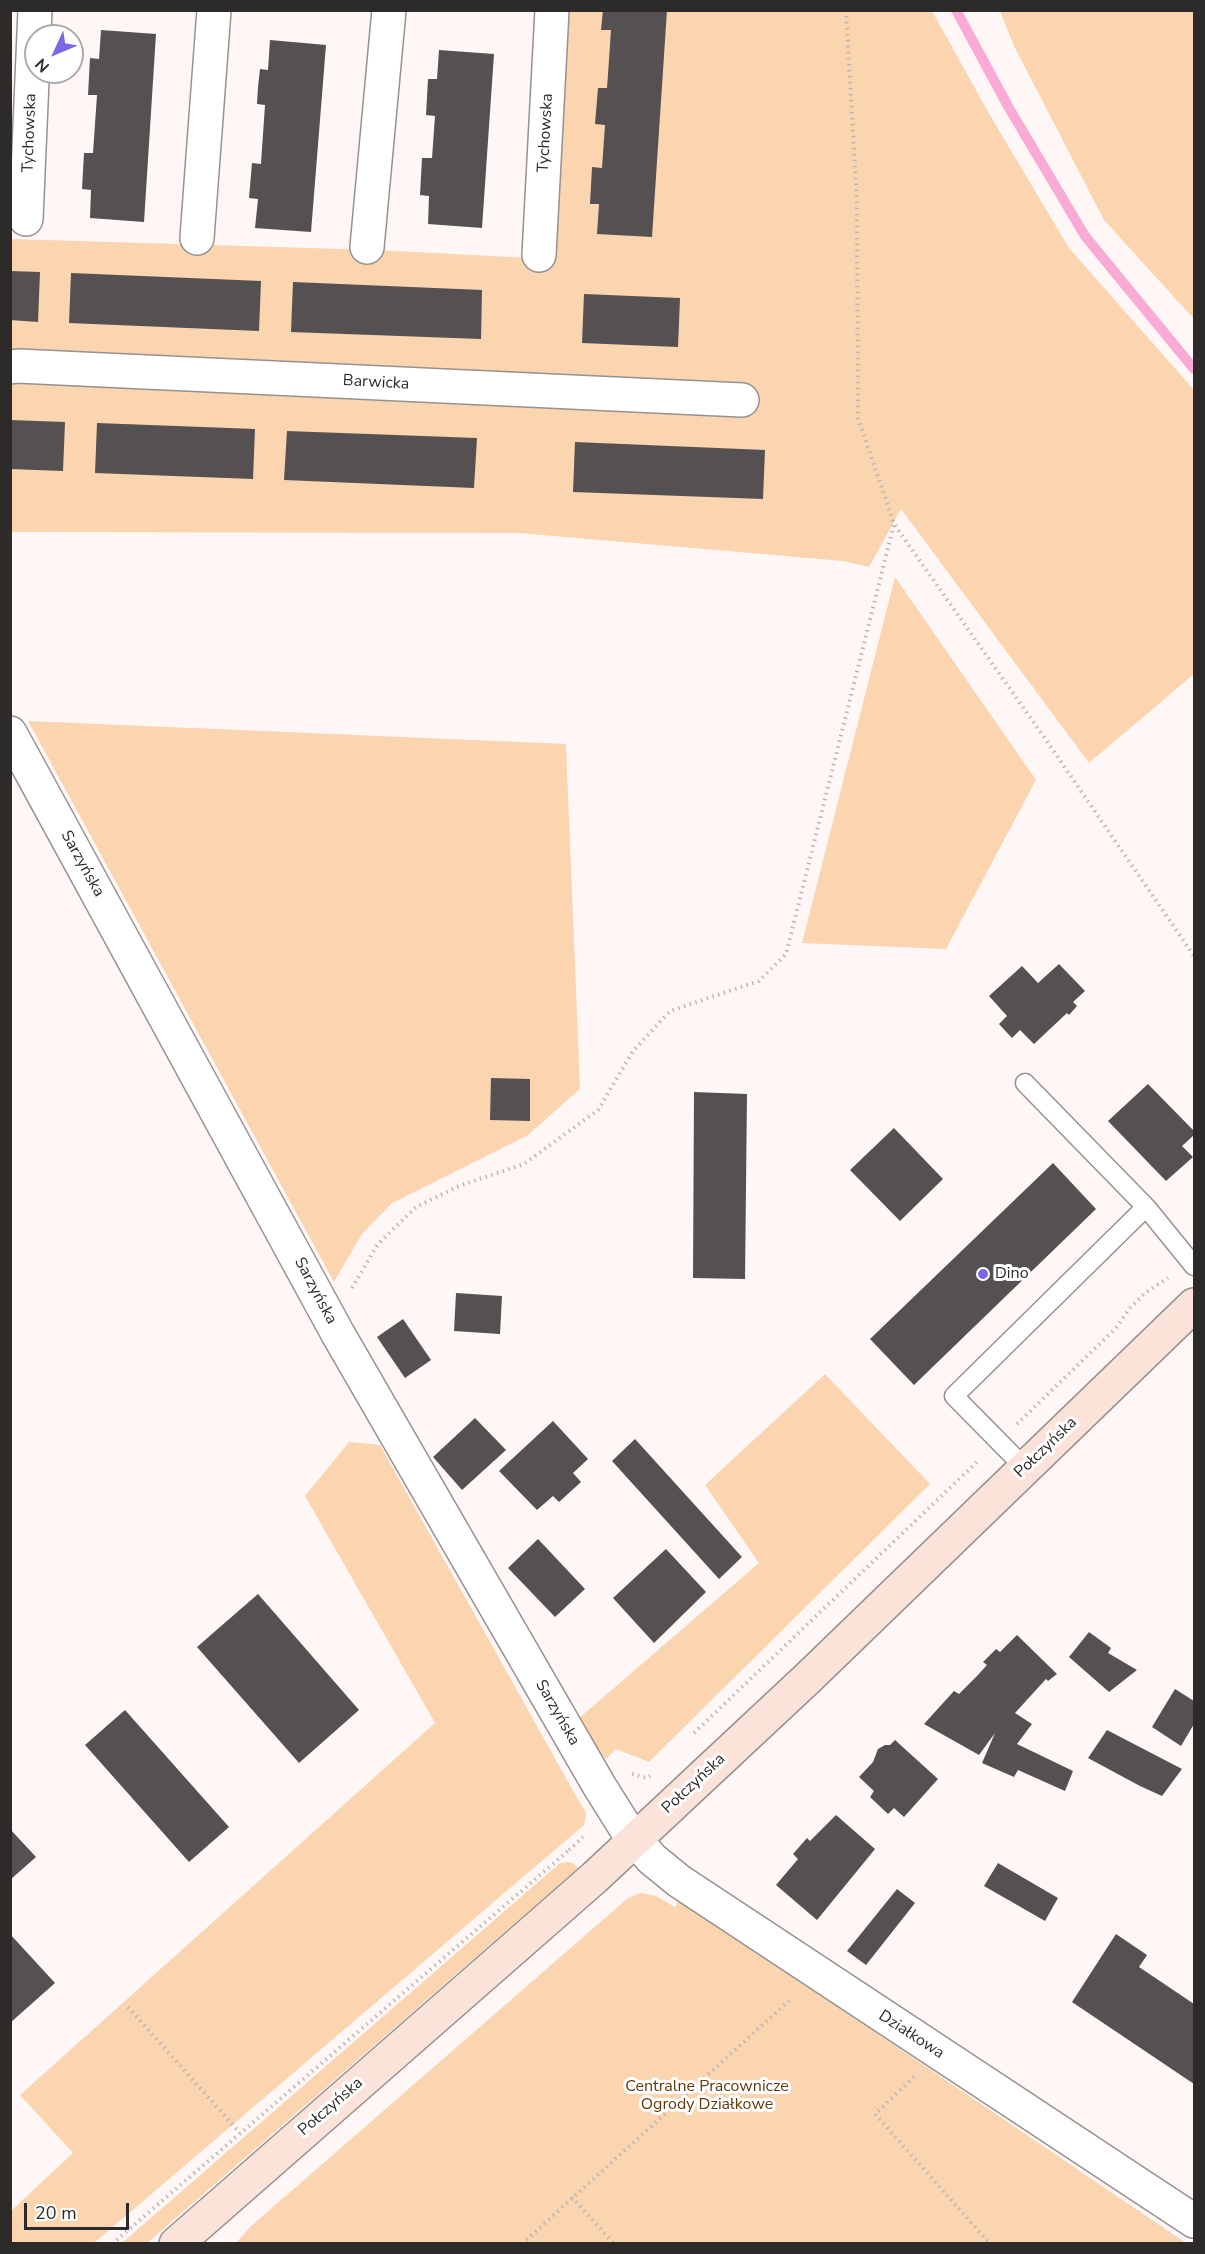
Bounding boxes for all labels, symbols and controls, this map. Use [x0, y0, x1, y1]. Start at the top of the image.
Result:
north arrow [24, 24, 84, 84]
text: N [30, 53, 55, 77]
street label: Tychowska [19, 93, 41, 173]
street label: Tychowska [534, 93, 558, 173]
street label: Barwicka [342, 372, 410, 394]
street label: Sarzyńska [56, 828, 108, 900]
street label: Sarzyńska [289, 1254, 341, 1328]
place label: Dino [995, 1264, 1029, 1284]
marker: Dino [976, 1267, 990, 1281]
street label: Połczyńska [1011, 1414, 1081, 1482]
street label: Sarzyńska [530, 1677, 584, 1749]
street label: Połczyńska [658, 1750, 730, 1818]
street label: Działkowa [875, 2007, 947, 2063]
street label: Połczyńska [295, 2074, 367, 2140]
park label: Centralne Pracownicze Ogrody Działkowe [625, 2077, 789, 2115]
scale bar [27, 2191, 132, 2229]
text: 20 m [35, 2201, 77, 2225]

